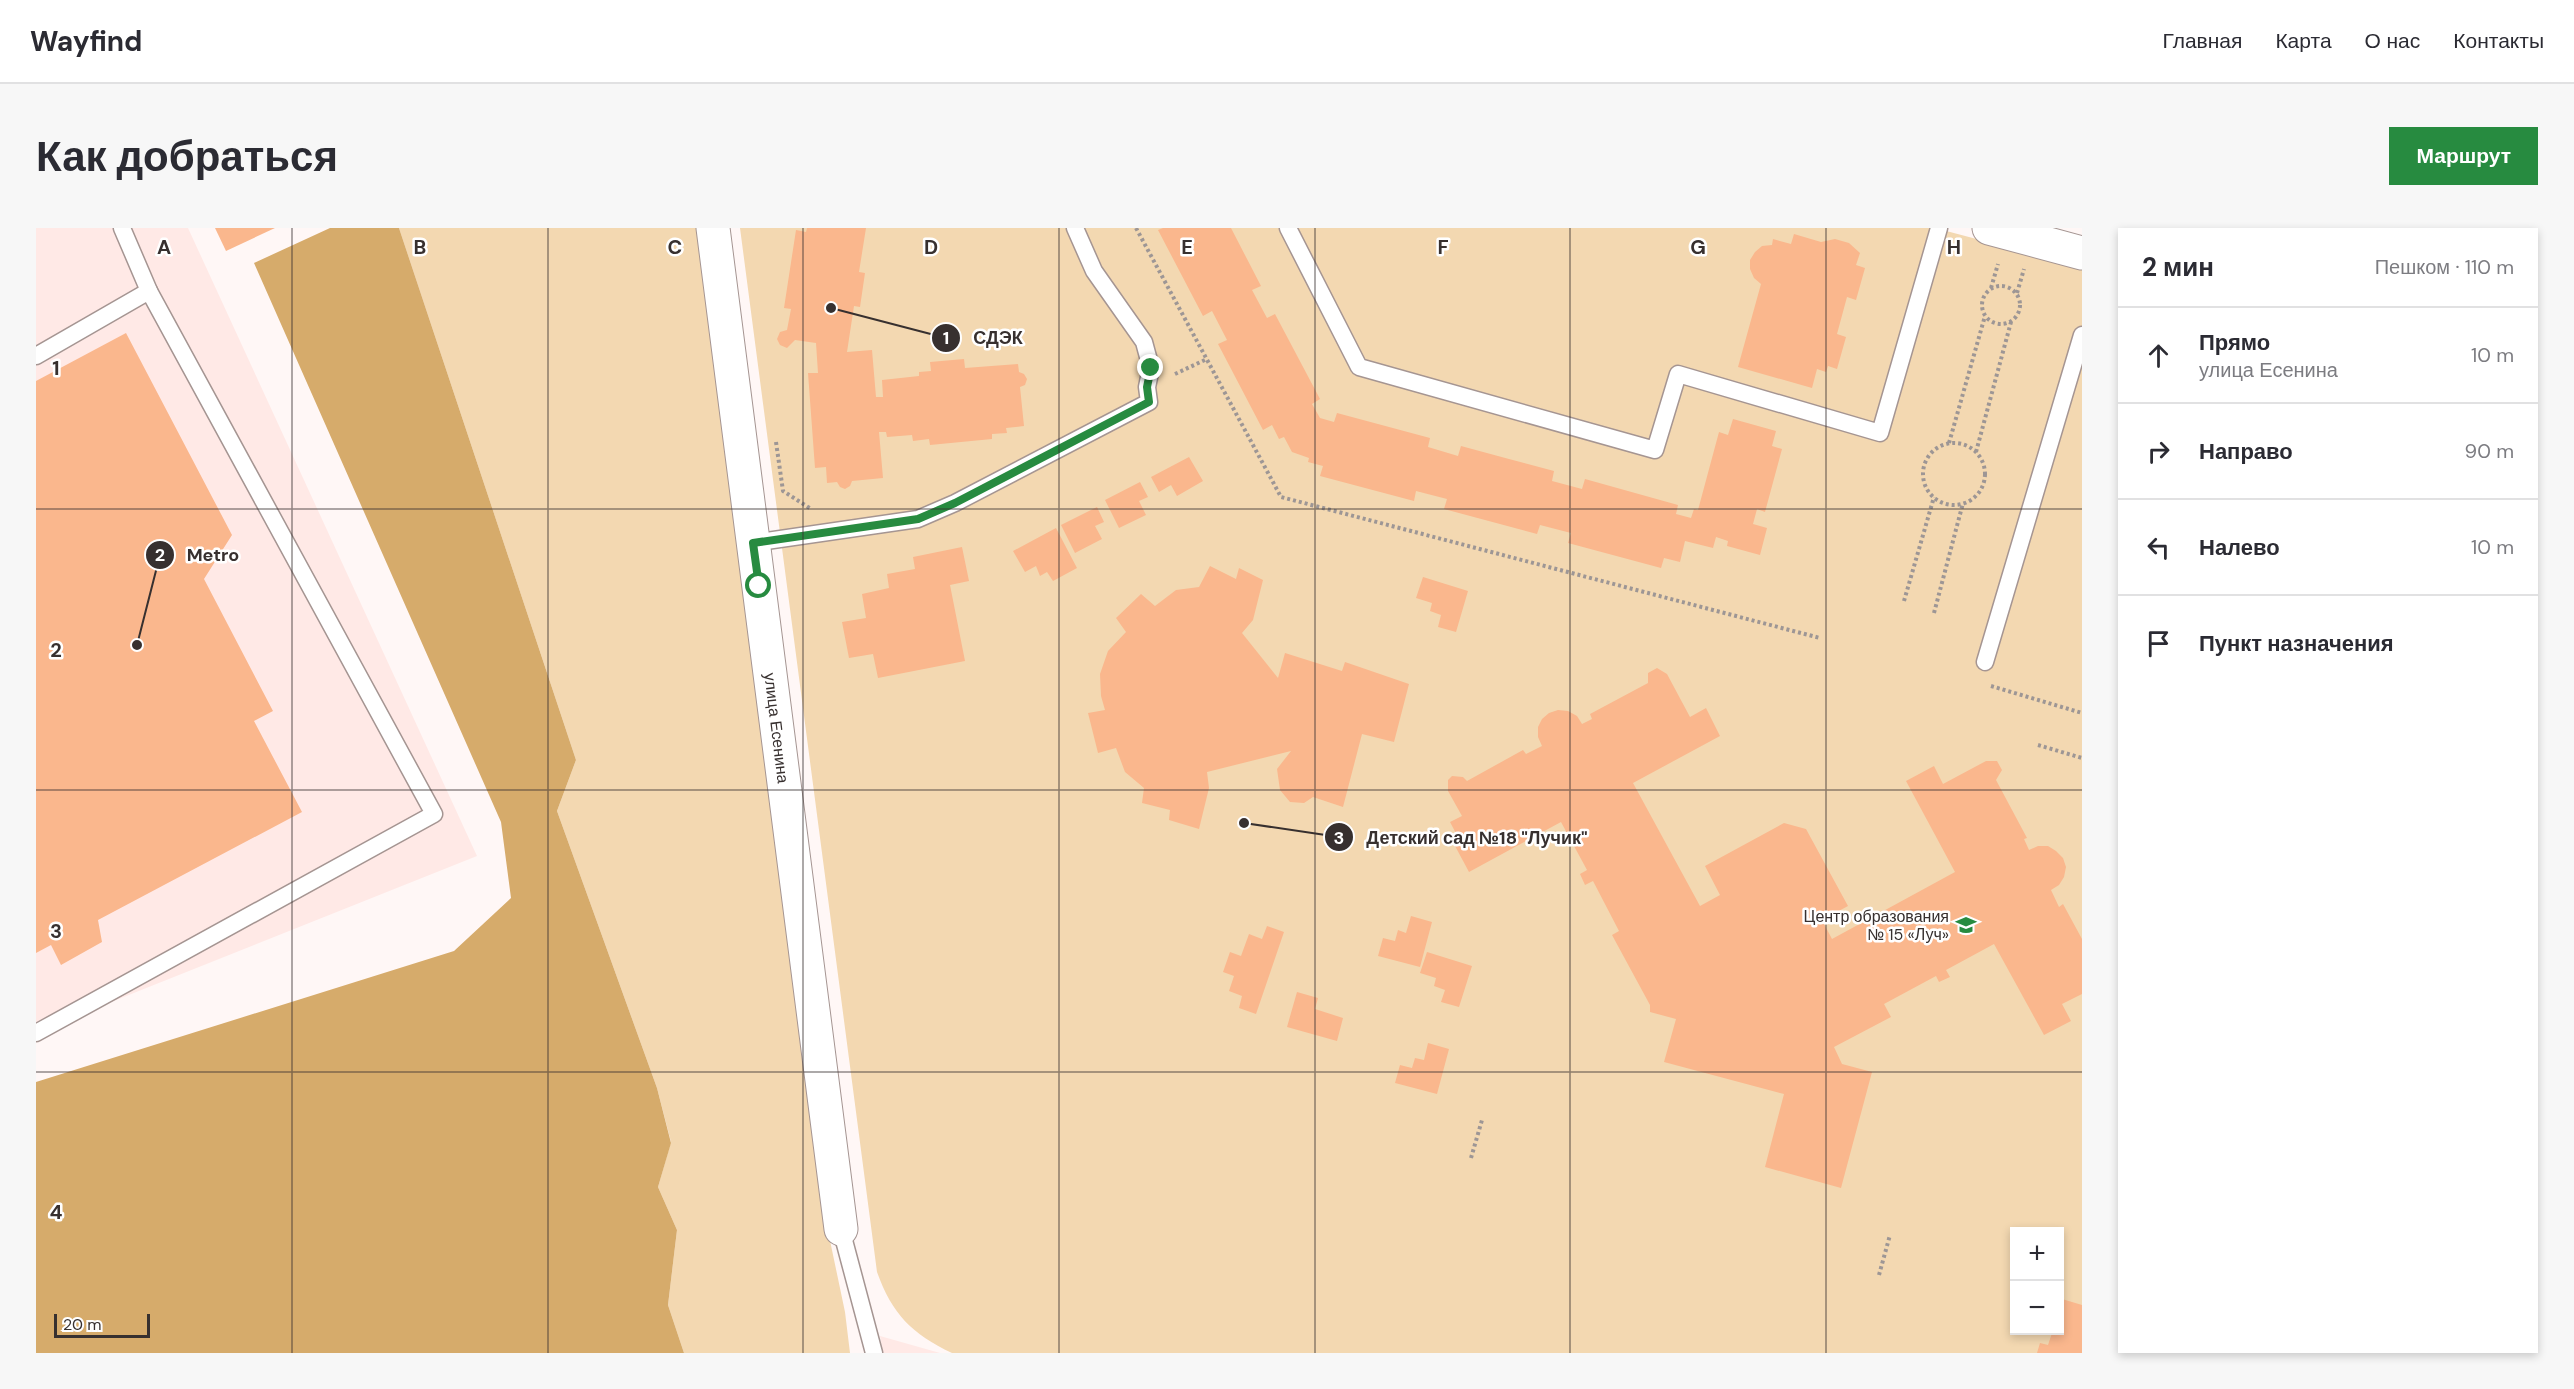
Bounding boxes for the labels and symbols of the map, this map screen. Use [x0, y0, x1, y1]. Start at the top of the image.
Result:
text: A [157, 234, 171, 260]
text: B [414, 234, 426, 260]
text: C [668, 234, 682, 260]
text: D [924, 234, 938, 260]
text: E [1181, 234, 1193, 260]
text: F [1437, 234, 1449, 260]
text: G [1690, 234, 1706, 260]
text: H [1947, 234, 1961, 260]
callout: СДЭК [931, 320, 1035, 356]
text: 1 [943, 326, 949, 350]
text: СДЭК [973, 326, 1024, 350]
route end [1137, 354, 1163, 380]
text: 1 [52, 355, 60, 381]
callout: Metro [145, 537, 251, 573]
text: 2 [155, 543, 165, 567]
text: Metro [187, 543, 239, 567]
route start [745, 572, 771, 598]
text: 2 [50, 637, 62, 663]
street label: улица Есенина [759, 672, 794, 785]
callout: Детский сад №18 "Лучик" [1324, 819, 1600, 855]
text: 3 [1334, 826, 1344, 850]
text: Детский сад №18 "Лучик" [1366, 826, 1588, 850]
place label: Центр образования № 15 «Луч» [1804, 906, 1949, 945]
school or university icon: Центр образования № 15 «Луч» [1954, 913, 1978, 937]
text: 3 [50, 918, 62, 944]
text: 4 [50, 1199, 63, 1225]
scale bar [54, 1311, 150, 1338]

